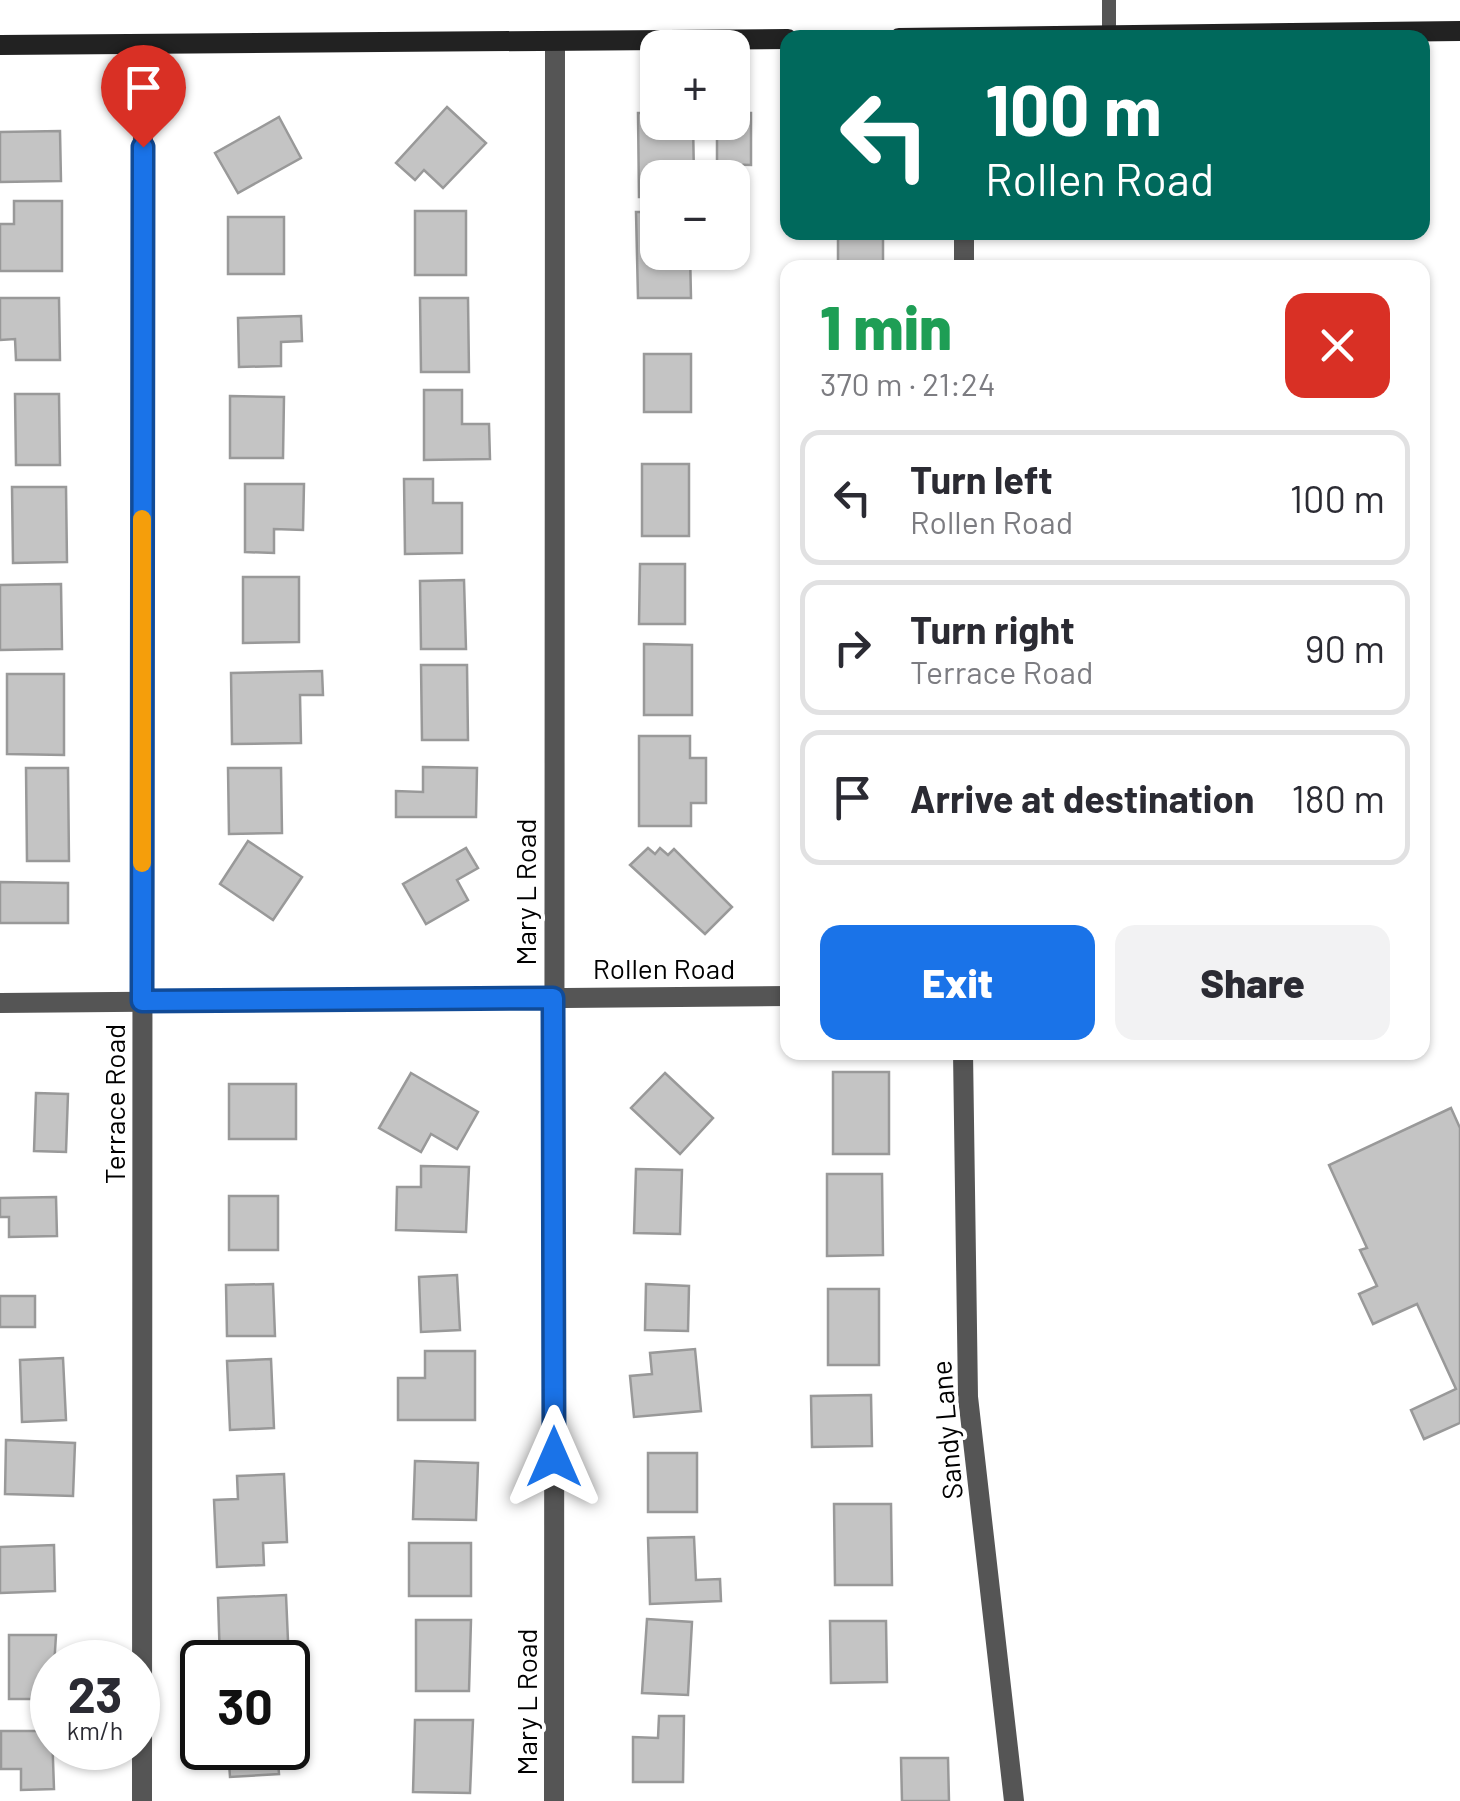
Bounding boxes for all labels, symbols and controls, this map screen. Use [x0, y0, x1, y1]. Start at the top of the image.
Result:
map controls [640, 30, 750, 270]
button: + [640, 30, 750, 140]
pin [101, 45, 186, 148]
icon: arrive [116, 60, 171, 115]
text: 100 m [985, 66, 1162, 150]
icon: left [820, 70, 950, 200]
text: Rollen Road [985, 151, 1214, 205]
button: − [640, 160, 750, 270]
text: 1 min [820, 290, 952, 362]
button: close [1285, 293, 1390, 398]
text: 370 m · 21:24 [820, 364, 996, 402]
text: Turn left [910, 456, 1053, 502]
icon: left [825, 470, 880, 525]
text: 100 m [1290, 475, 1385, 521]
text: Rollen Road [910, 502, 1073, 540]
text: Turn right [910, 606, 1075, 652]
icon: right [825, 620, 880, 675]
text: 90 m [1305, 625, 1385, 671]
text: Terrace Road [910, 652, 1093, 690]
icon: arrive [825, 770, 880, 825]
text: Arrive at destination [910, 775, 1255, 821]
text: 180 m [1291, 775, 1385, 821]
street label: Mary L Road [508, 818, 542, 966]
button: Exit [820, 925, 1095, 1040]
button: Share [1115, 925, 1390, 1040]
street label: Rollen Road [593, 951, 735, 985]
street label: Terrace Road [97, 1024, 131, 1184]
street label: Sandy Lane [923, 1359, 969, 1501]
position arrow [502, 1405, 606, 1509]
street label: Mary L Road [509, 1628, 543, 1776]
speed limit sign: 30 [180, 1640, 310, 1770]
text: 23 [68, 1663, 122, 1723]
text: km/h [67, 1715, 123, 1745]

